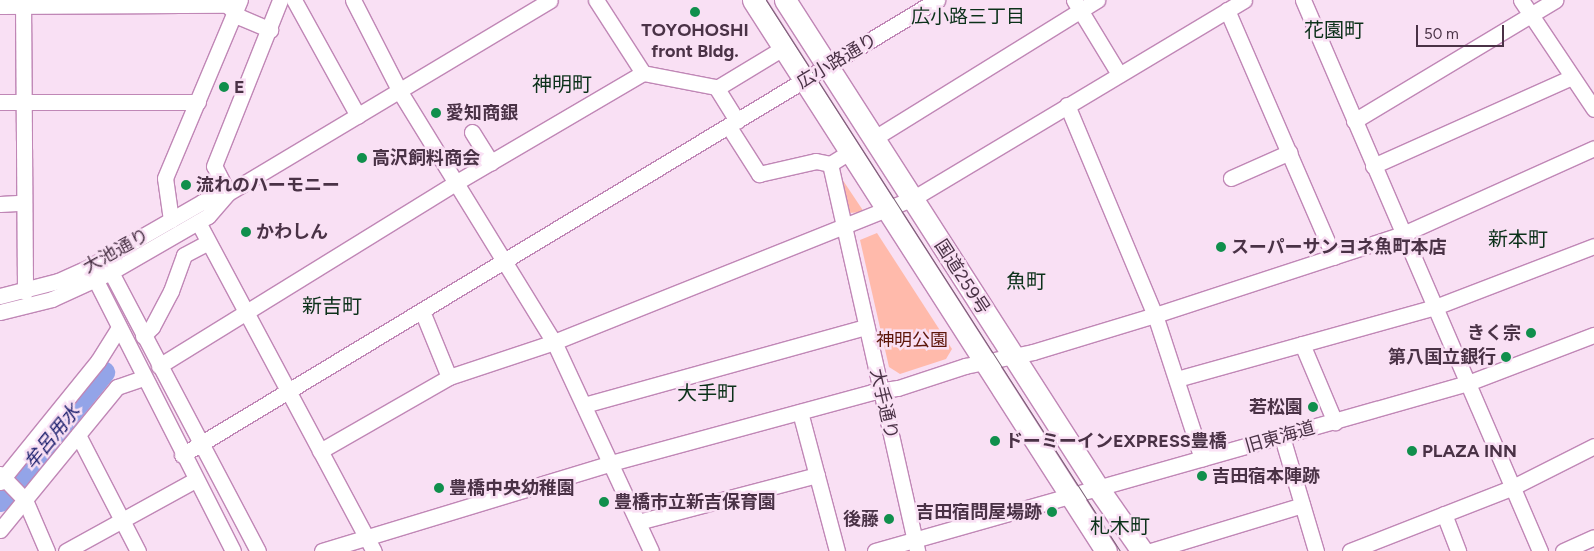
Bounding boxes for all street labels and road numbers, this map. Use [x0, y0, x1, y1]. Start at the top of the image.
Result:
street label: 広小路通り [793, 29, 881, 93]
street label: 大池通り [79, 224, 153, 278]
street label: 国道259号 [930, 236, 994, 318]
street label: 大手通り [865, 366, 903, 442]
street label: 旧東海道 [1242, 417, 1318, 457]

